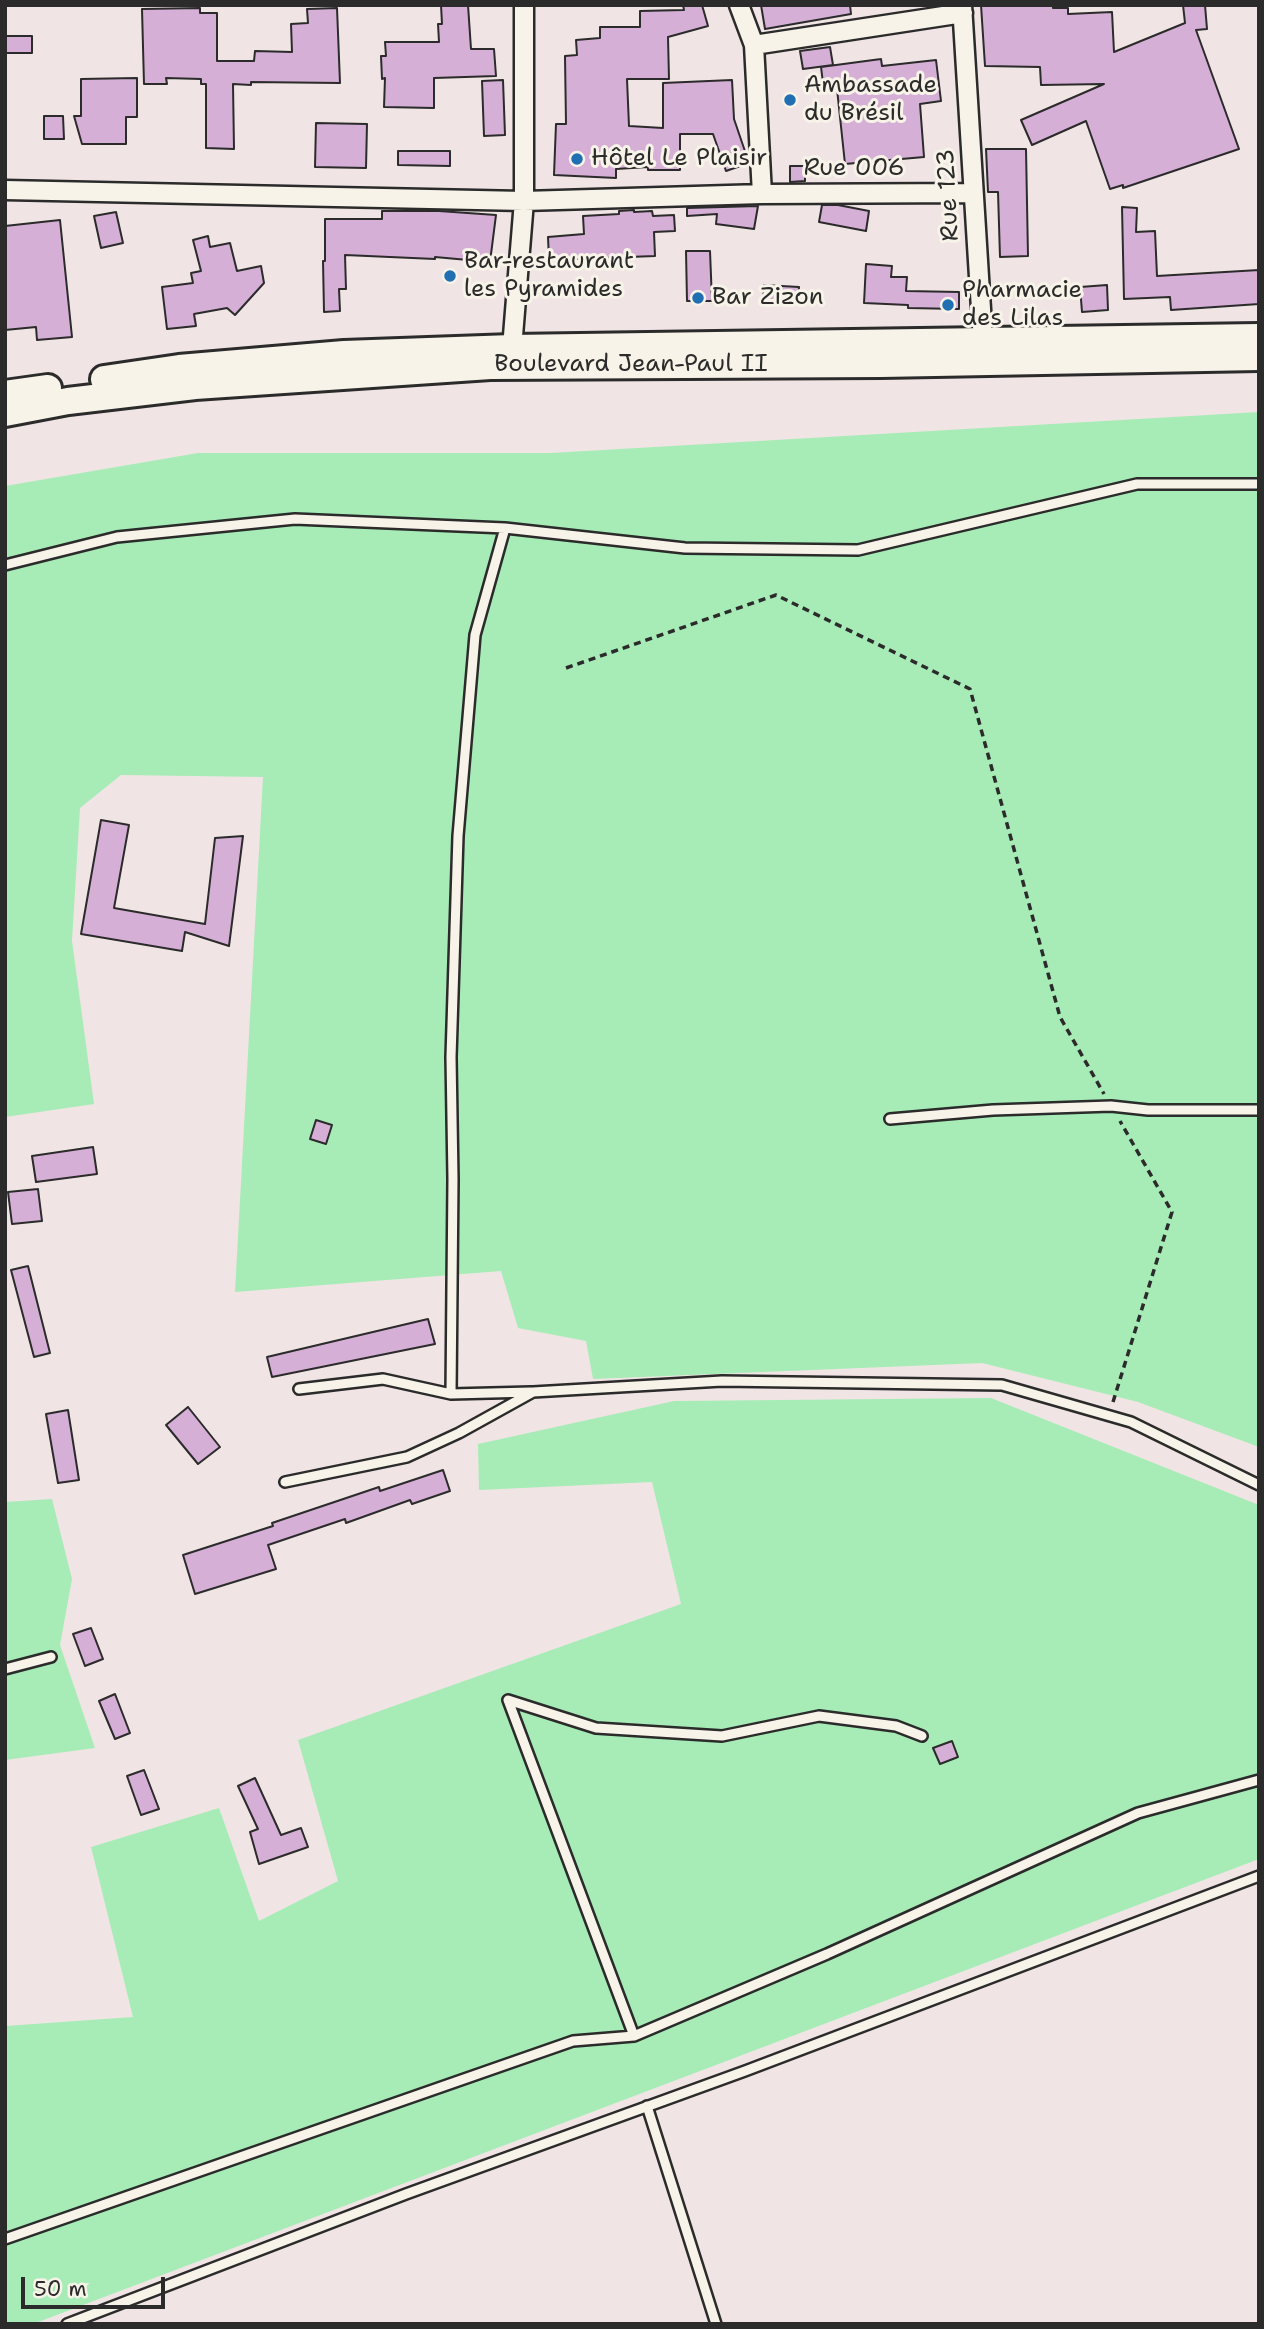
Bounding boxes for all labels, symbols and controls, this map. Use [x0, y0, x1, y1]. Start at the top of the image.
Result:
place label: Ambassade du Brésil [804, 72, 937, 128]
marker: Ambassade du Brésil [782, 92, 798, 108]
place label: Hôtel Le Plaisir [591, 145, 767, 173]
street label: Rue 123 [932, 148, 966, 242]
marker: Hôtel Le Plaisir [569, 151, 585, 167]
street label: Rue 006 [803, 155, 905, 183]
place label: Bar-restaurant les Pyramides [464, 248, 634, 304]
marker: Bar-restaurant les Pyramides [442, 268, 458, 284]
place label: Pharmacie des Lilas [962, 277, 1082, 333]
place label: Bar Zizon [712, 284, 823, 312]
marker: Bar Zizon [690, 290, 706, 306]
marker: Pharmacie des Lilas [940, 297, 956, 313]
street label: Boulevard Jean-Paul II [494, 351, 768, 379]
scale bar [24, 2262, 168, 2306]
text: 50 m [34, 2275, 87, 2303]

